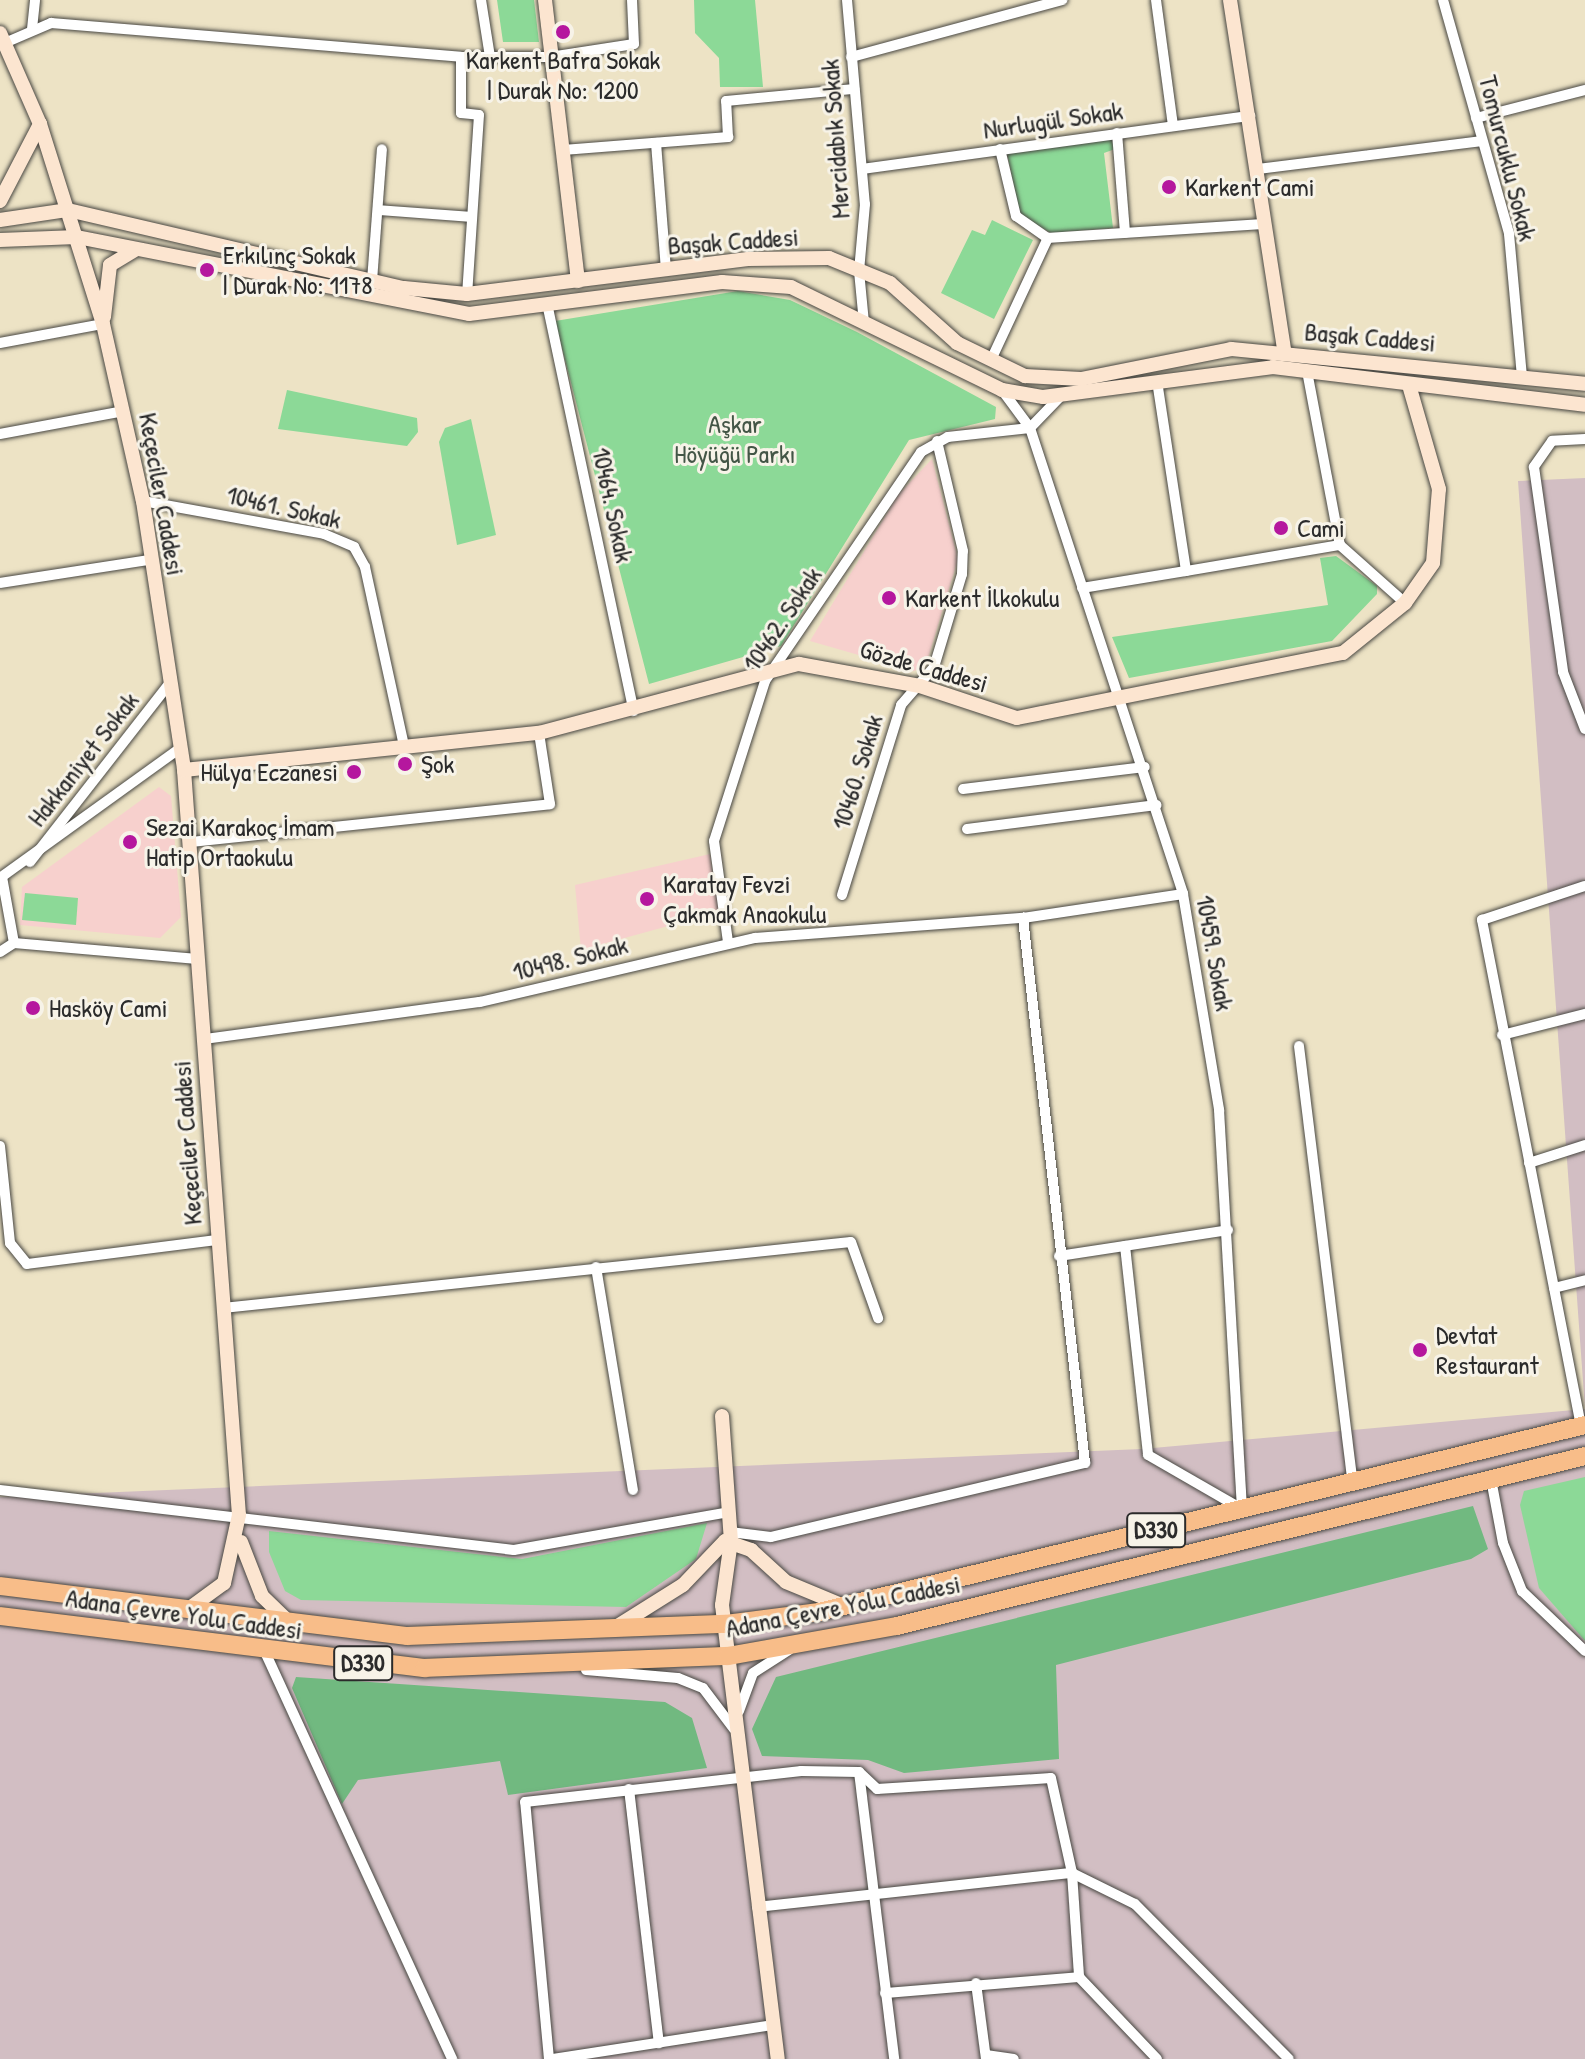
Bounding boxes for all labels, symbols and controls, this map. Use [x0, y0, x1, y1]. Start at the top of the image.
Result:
marker: Karkent Bafra Sokak | Durak No: 1200 [554, 23, 572, 41]
place label: Karkent Bafra Sokak | Durak No: 1200 [466, 44, 660, 106]
street label: Mercidabık Sokak [814, 58, 856, 220]
street label: Tomurcuklu Sokak [1472, 72, 1544, 244]
street label: Nurlugül Sokak [981, 95, 1125, 145]
place label: Karkent Cami [1185, 171, 1315, 203]
marker: Karkent Cami [1160, 178, 1178, 196]
street label: Başak Caddesi [666, 221, 800, 261]
place label: Erkılınç Sokak | Durak No: 1178 [223, 239, 373, 300]
marker: Erkılınç Sokak | Durak No: 1178 [198, 261, 216, 279]
street label: Başak Caddesi [1303, 316, 1437, 358]
park label: Aşkar Höyüğü Parkı [674, 408, 796, 470]
street label: Keçeciler Caddesi [132, 410, 192, 578]
street label: 10464. Sokak [586, 445, 640, 565]
street label: 10461. Sokak [224, 479, 344, 535]
place label: Cami [1297, 512, 1345, 544]
marker: Cami [1272, 519, 1290, 537]
street label: 10462. Sokak [736, 561, 828, 677]
place label: Karkent İlkokulu [905, 582, 1059, 614]
marker: Karkent İlkokulu [880, 589, 898, 607]
street label: Gözde Caddesi [857, 633, 991, 699]
street label: Hakkaniyet Sokak [21, 686, 145, 832]
street label: 10460. Sokak [825, 711, 889, 833]
place label: Şok [421, 748, 454, 780]
marker: Şok [396, 755, 414, 773]
place label: Hülya Eczanesi [201, 756, 338, 788]
marker: Hülya Eczanesi [345, 763, 363, 781]
place label: Sezai Karakoç İmam Hatip Ortaokulu [146, 811, 334, 872]
marker: Sezai Karakoç İmam Hatip Ortaokulu [121, 833, 139, 851]
place label: Karatay Fevzi Çakmak Anaokulu [663, 868, 826, 930]
marker: Karatay Fevzi Çakmak Anaokulu [638, 890, 656, 908]
street label: 10459. Sokak [1189, 893, 1241, 1013]
street label: 10498. Sokak [509, 929, 631, 987]
place label: Hasköy Cami [49, 992, 168, 1024]
marker: Hasköy Cami [24, 999, 42, 1017]
street label: Keçeciler Caddesi [166, 1060, 208, 1226]
place label: Devtat Restaurant [1436, 1319, 1539, 1380]
marker: Devtat Restaurant [1411, 1341, 1429, 1359]
road number: D330 [1126, 1510, 1186, 1550]
street label: Adana Çevre Yolu Caddesi [723, 1568, 963, 1644]
street label: Adana Çevre Yolu Caddesi [64, 1582, 304, 1646]
road number: D330 [333, 1643, 393, 1683]

